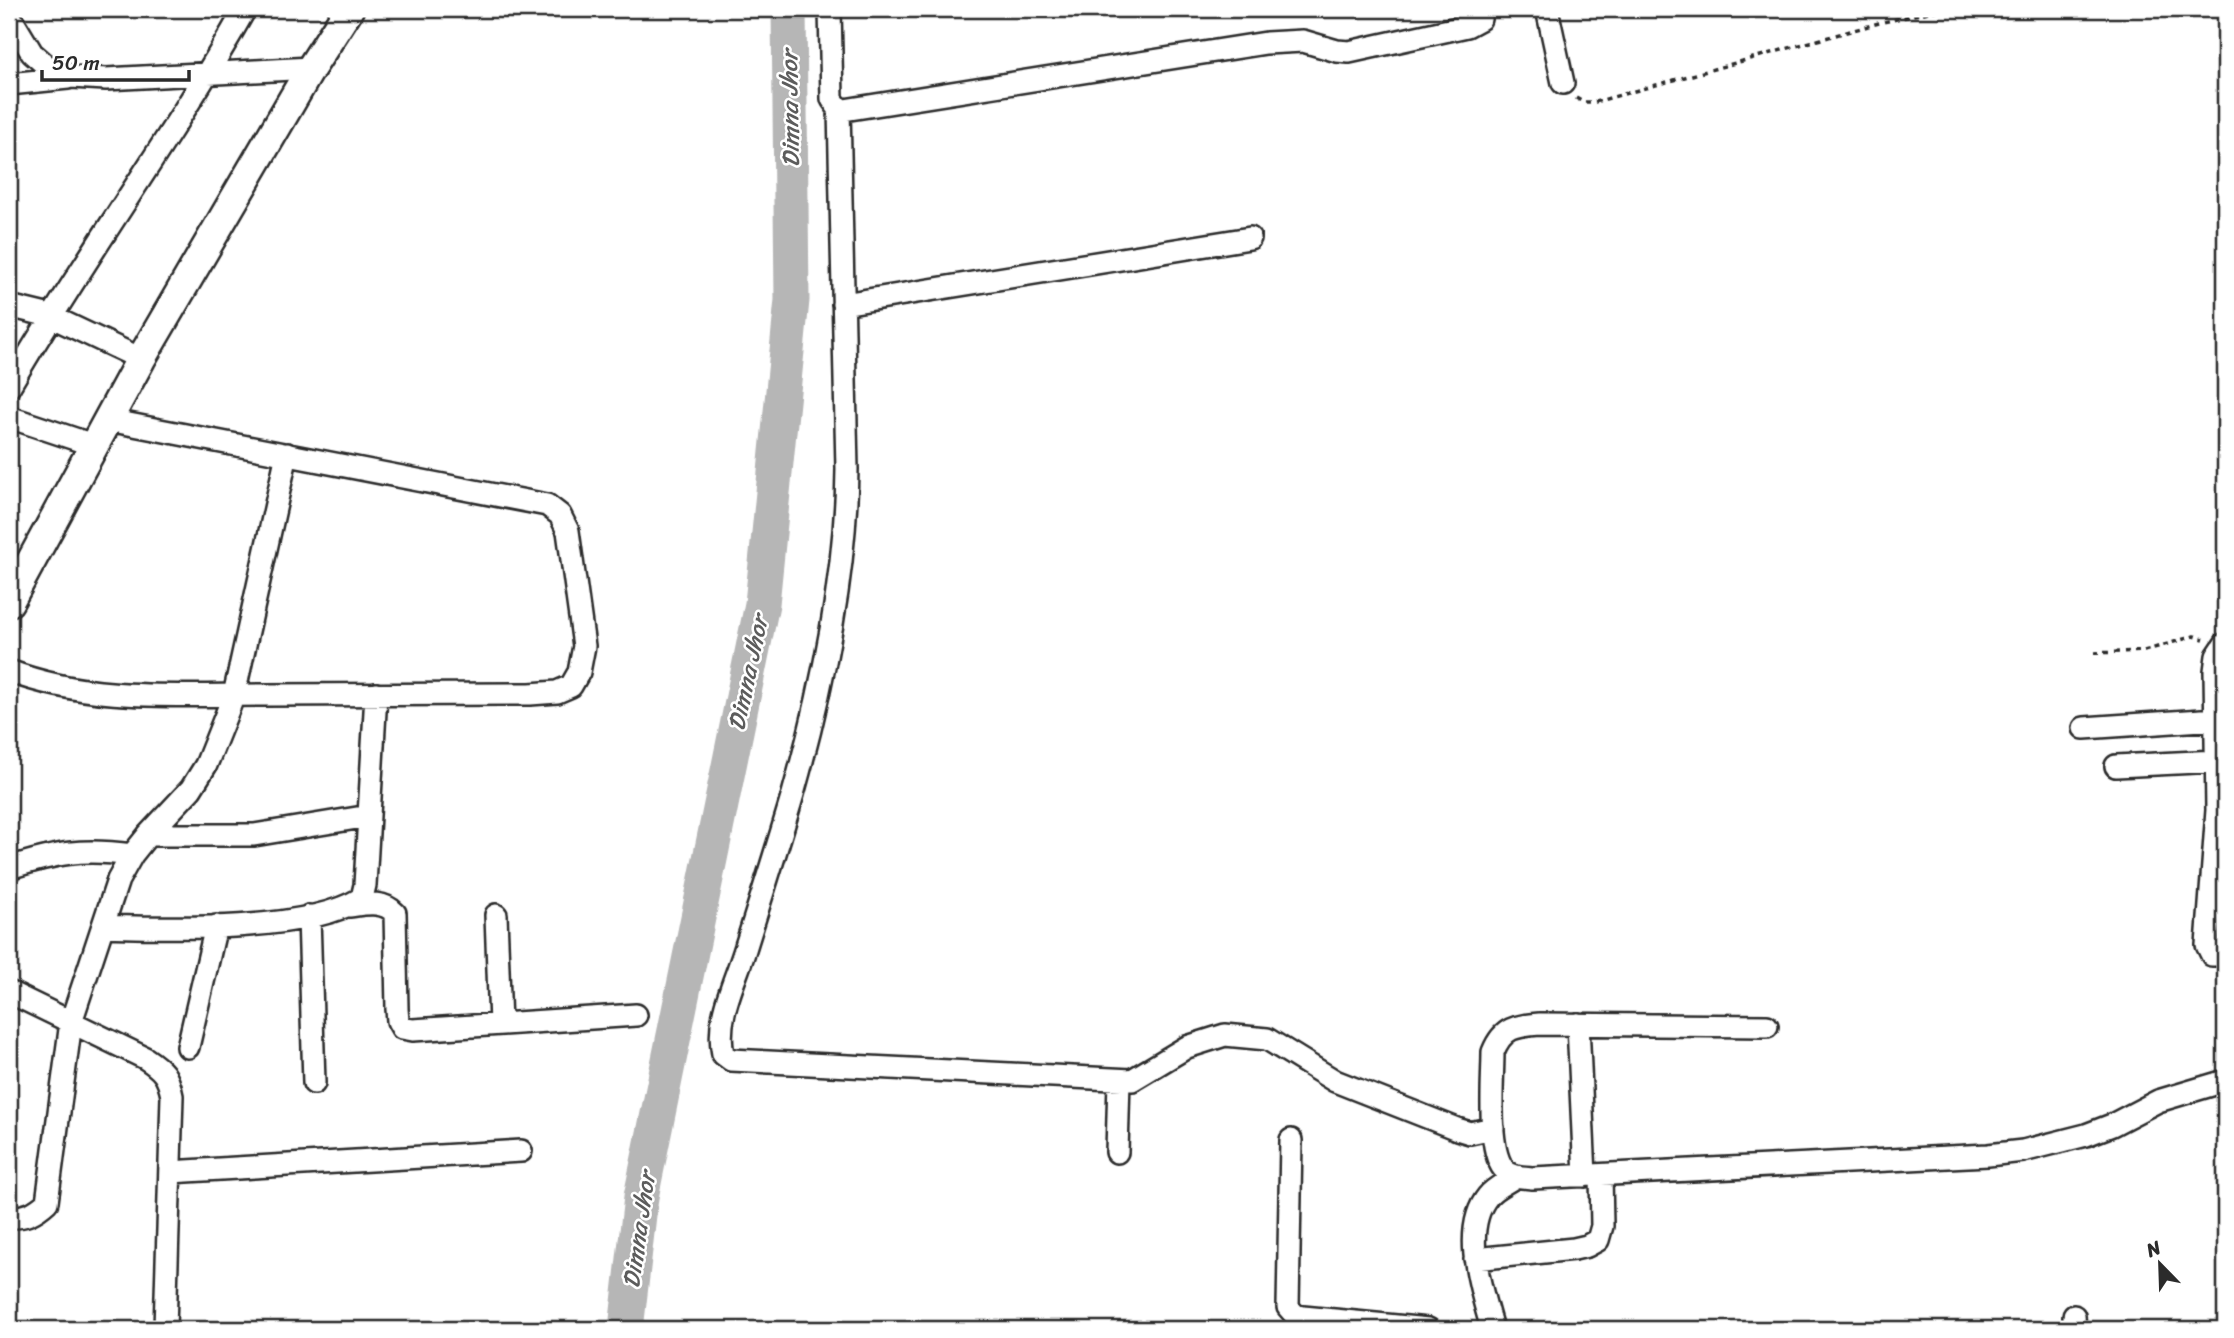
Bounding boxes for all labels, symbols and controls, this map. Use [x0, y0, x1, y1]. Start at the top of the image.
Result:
scale bar [42, 38, 189, 82]
text: 50 m [52, 44, 100, 82]
water label: Dimna Jhor [768, 46, 812, 167]
water label: Dimna Jhor [715, 608, 781, 734]
water label: Dimna Jhor [610, 1165, 668, 1290]
north arrow [2126, 1230, 2196, 1300]
text: N [2140, 1231, 2167, 1267]

